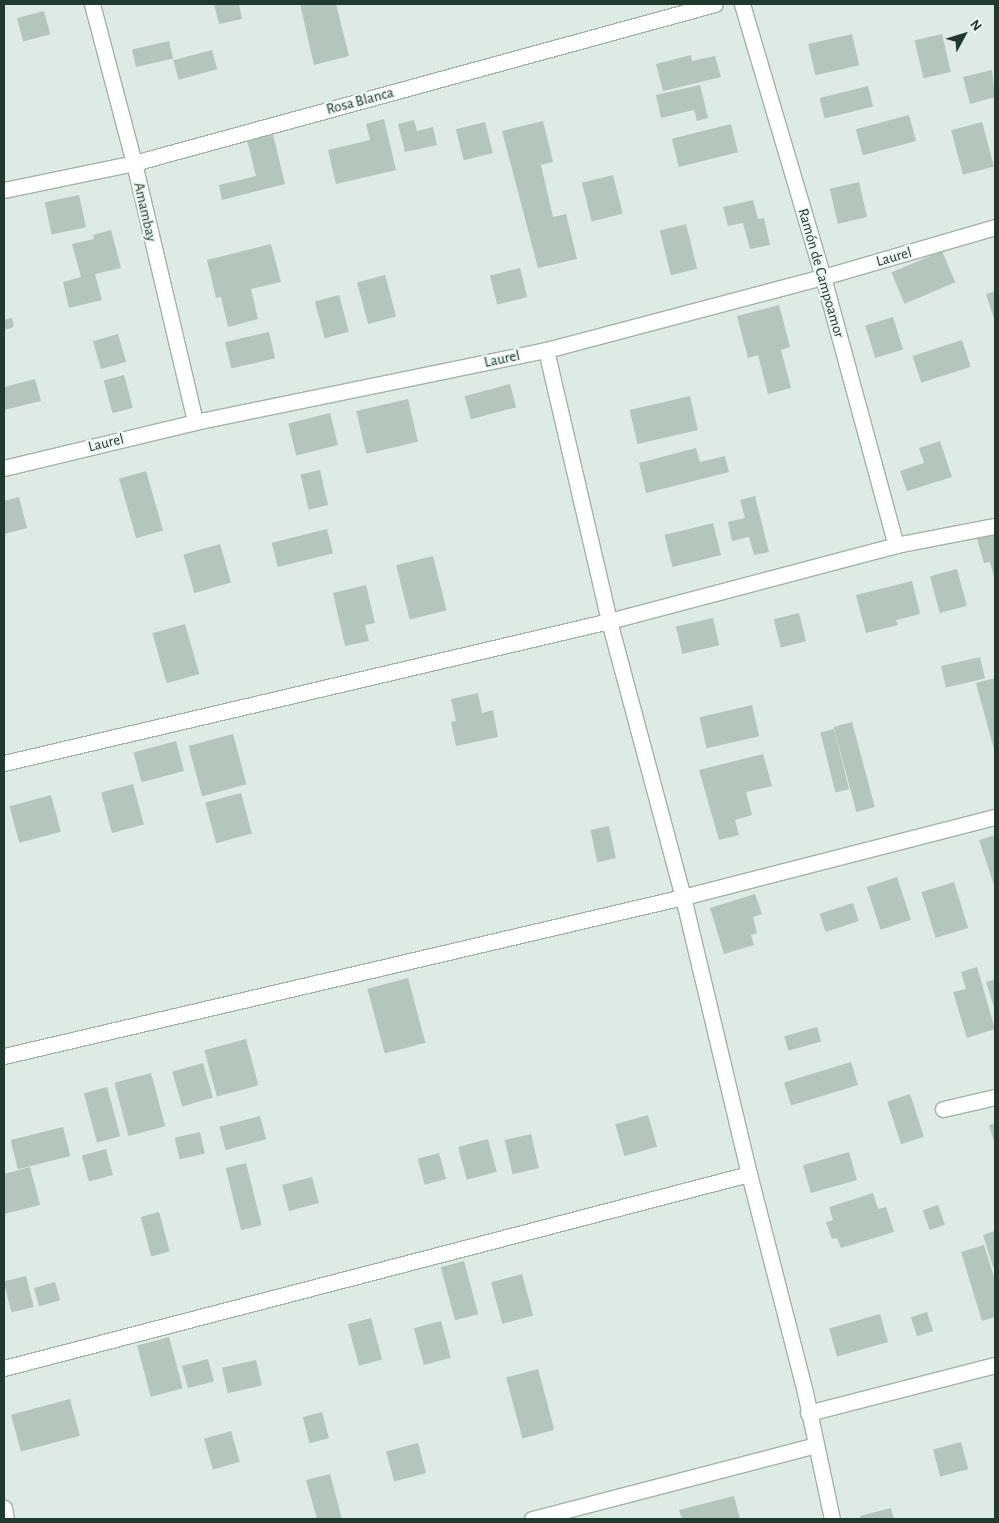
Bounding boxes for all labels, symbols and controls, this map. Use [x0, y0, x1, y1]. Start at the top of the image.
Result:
north arrow [939, 10, 989, 60]
text: N [967, 17, 984, 34]
street label: Rosa Blanca [324, 83, 396, 119]
street label: Amambay [129, 181, 161, 243]
street label: Ramón de Campoamor [794, 206, 848, 340]
street label: Laurel [874, 243, 914, 271]
street label: Laurel [482, 346, 522, 372]
street label: Laurel [86, 430, 126, 456]

